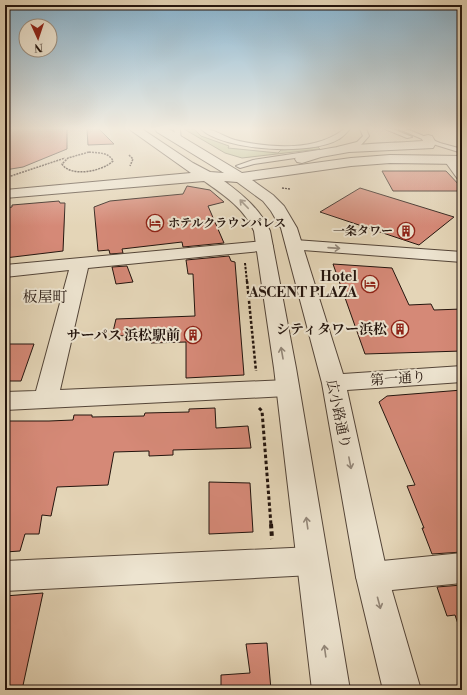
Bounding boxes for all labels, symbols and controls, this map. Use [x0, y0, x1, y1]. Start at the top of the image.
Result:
north arrow [18, 18, 58, 58]
text: N [33, 40, 43, 54]
one-way arrow [239, 199, 249, 209]
hotel icon: ホテルクラウンパレス [145, 213, 165, 233]
place label: ホテルクラウンパレス [168, 216, 286, 231]
building icon: 一条タワー [396, 221, 416, 241]
place label: 一条タワー [333, 224, 393, 239]
one-way arrow [327, 244, 340, 251]
place label: Hotel ASCENT PLAZA [247, 268, 358, 302]
hotel icon: Hotel ASCENT PLAZA [360, 274, 380, 294]
district label: 板屋町 [22, 288, 68, 307]
building icon: シティタワー浜松 [390, 319, 410, 339]
place label: シティタワー浜松 [276, 321, 387, 339]
building icon: サーパス 浜松駅前 [183, 325, 203, 345]
place label: サーパス 浜松駅前 [66, 327, 180, 345]
one-way arrow [278, 346, 286, 359]
street label: 第一通り [370, 368, 427, 390]
street label: 広小路通り [322, 378, 354, 450]
one-way arrow [346, 456, 354, 469]
one-way arrow [303, 517, 311, 530]
one-way arrow [376, 597, 384, 610]
one-way arrow [321, 645, 329, 658]

